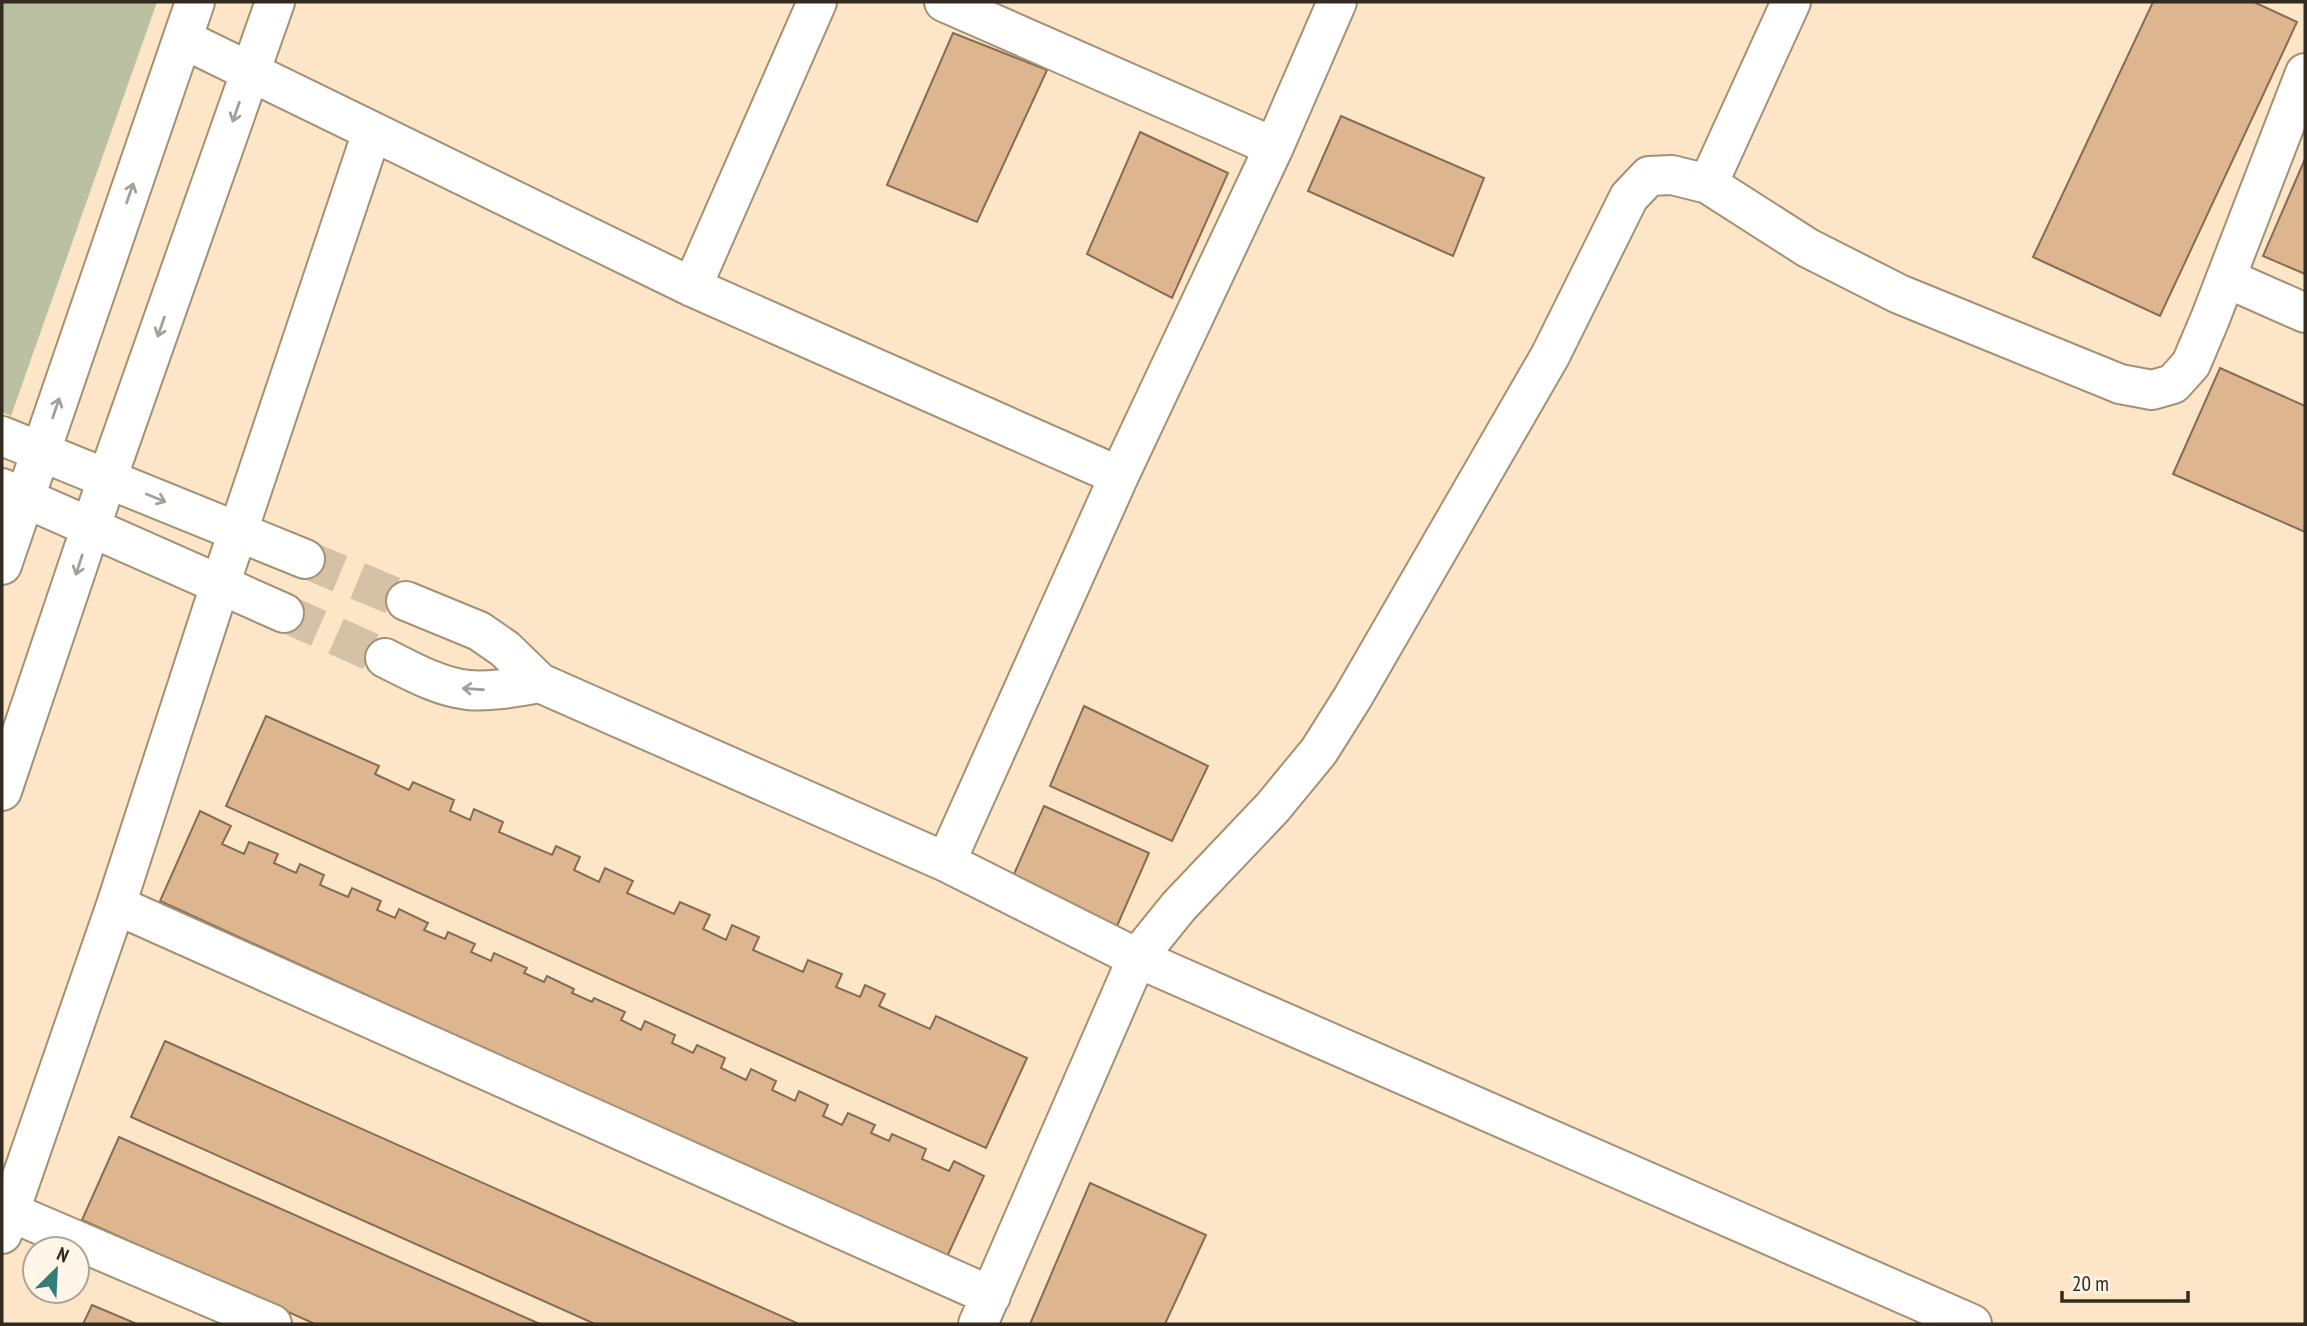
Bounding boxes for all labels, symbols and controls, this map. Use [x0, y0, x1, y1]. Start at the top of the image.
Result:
one-way arrow [229, 101, 241, 123]
one-way arrow [125, 182, 137, 204]
one-way arrow [154, 315, 166, 337]
one-way arrow [50, 397, 63, 419]
one-way arrow [144, 493, 166, 506]
one-way arrow [72, 554, 84, 576]
one-way arrow [462, 682, 485, 695]
north arrow [21, 1235, 91, 1305]
text: N [53, 1241, 72, 1268]
scale bar [2062, 1260, 2188, 1304]
text: 20 m [2072, 1270, 2109, 1297]

